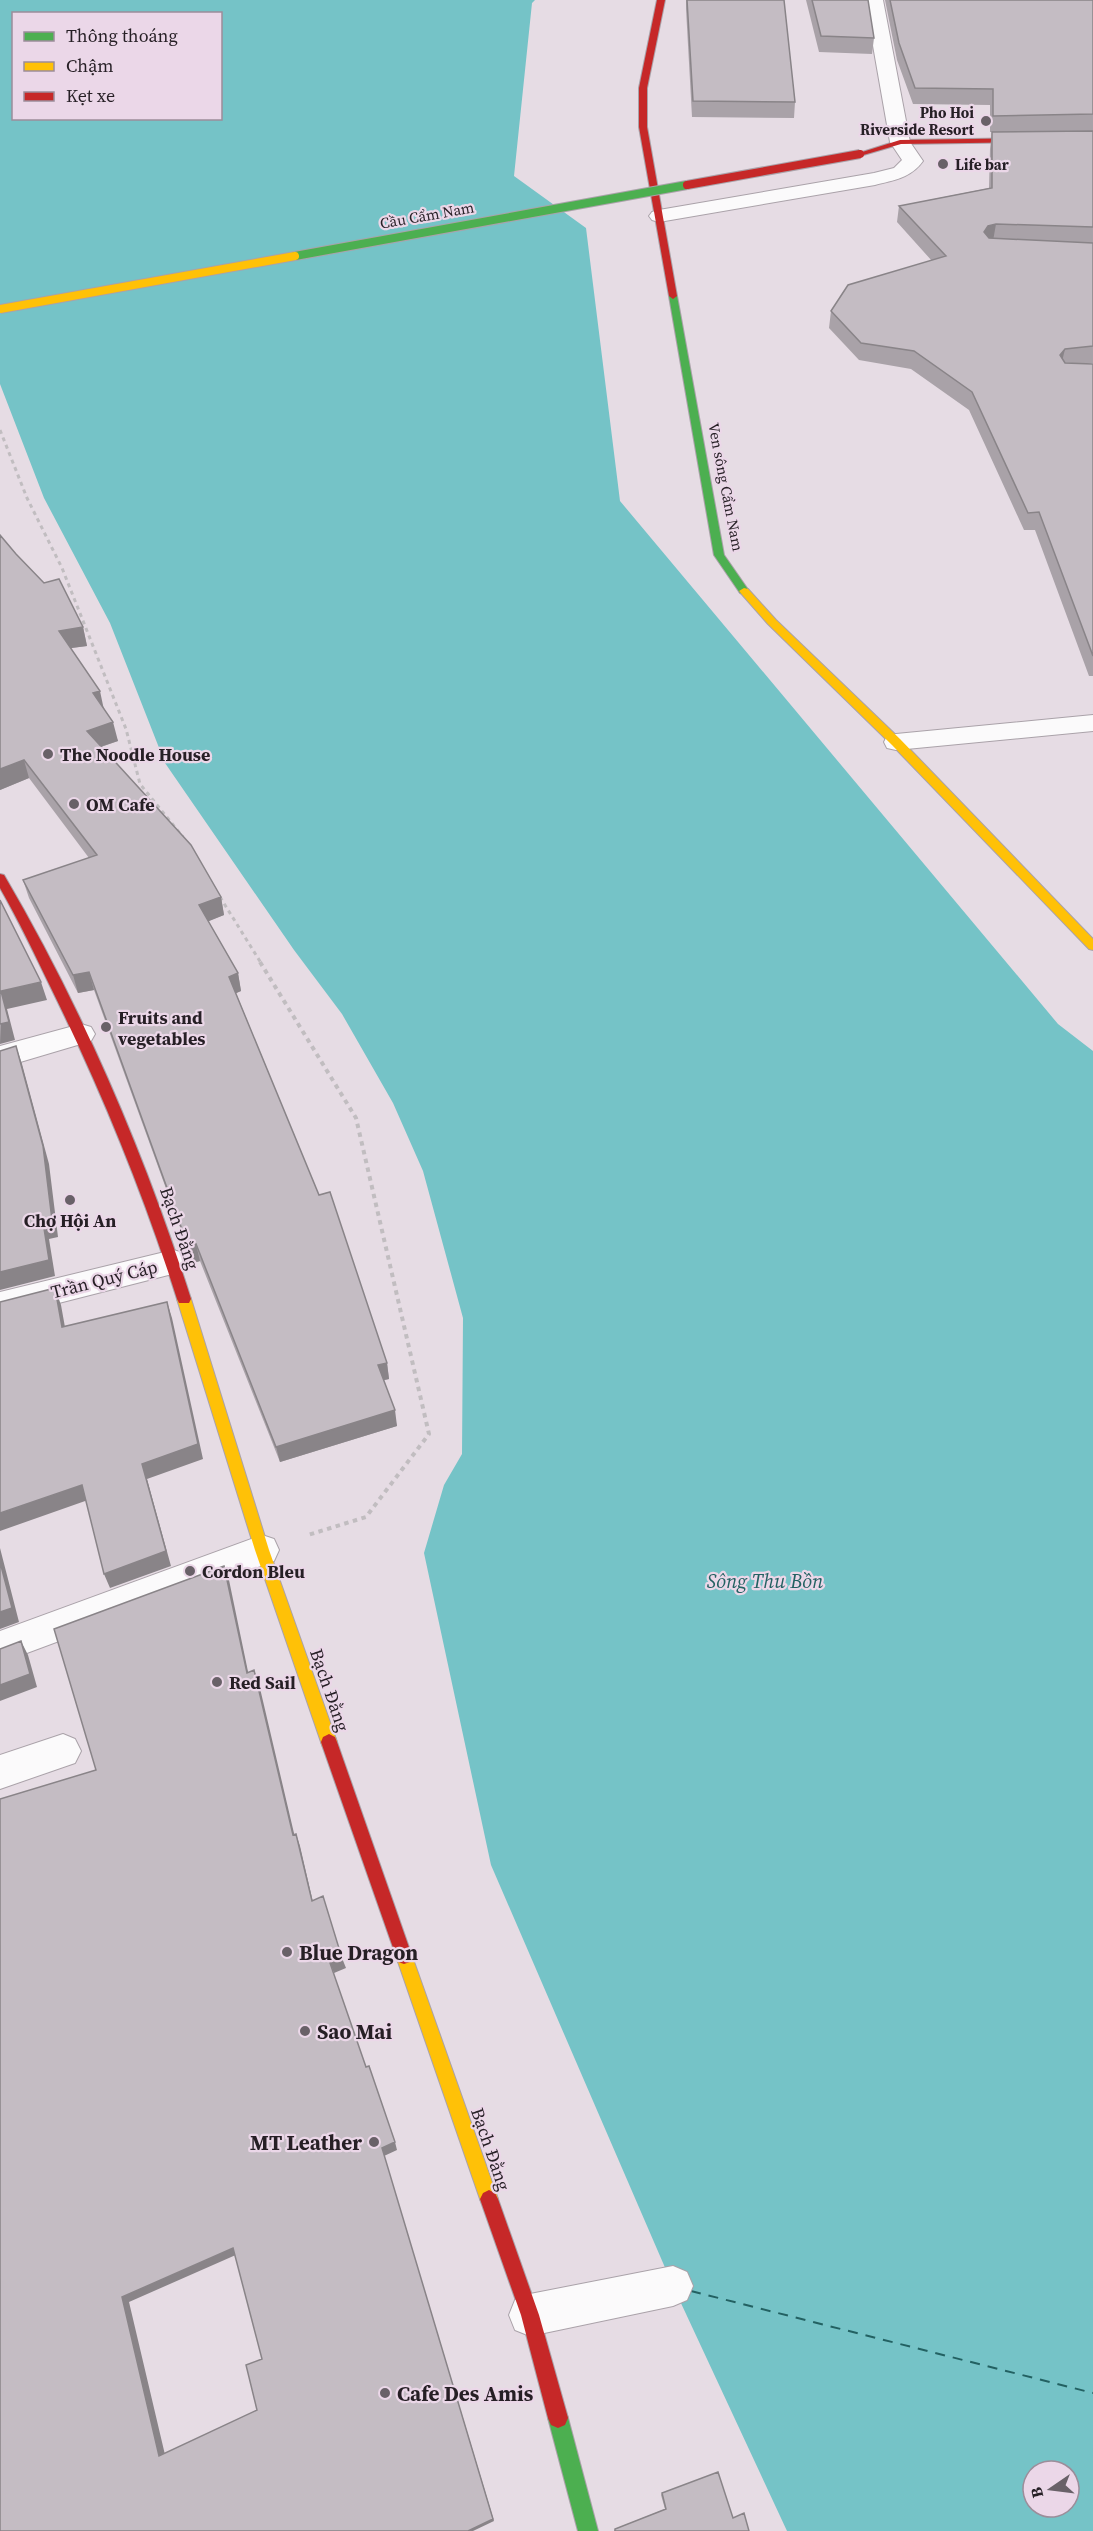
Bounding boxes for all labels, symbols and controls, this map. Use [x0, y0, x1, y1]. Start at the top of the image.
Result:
legend [12, 12, 222, 120]
text: Thông thoáng [66, 23, 178, 48]
text: Chậm [66, 53, 113, 78]
text: Kẹt xe [66, 83, 115, 108]
place label: Pho Hoi Riverside Resort [860, 102, 975, 140]
marker: Pho Hoi Riverside Resort [979, 114, 993, 128]
place label: Life bar [955, 154, 1009, 175]
marker: Life bar [936, 157, 950, 171]
street label: Cầu Cẩm Nam [378, 196, 476, 234]
street label: Ven sông Cẩm Nam [703, 421, 749, 553]
place label: The Noodle House [60, 742, 210, 767]
marker: The Noodle House [41, 747, 55, 761]
place label: OM Cafe [86, 792, 155, 817]
marker: OM Cafe [67, 797, 81, 811]
place label: Fruits and vegetables [117, 1005, 206, 1051]
marker: Fruits and vegetables [99, 1020, 113, 1034]
street label: Bạch Đằng [154, 1183, 206, 1273]
marker: Chợ Hội An [63, 1193, 77, 1207]
place label: Chợ Hội An [24, 1208, 116, 1233]
street label: Trần Quý Cáp [48, 1254, 160, 1304]
place label: Cordon Bleu [202, 1559, 305, 1584]
marker: Cordon Bleu [183, 1564, 197, 1578]
water label: Sông Thu Bồn [707, 1567, 824, 1595]
street label: Bạch Đằng [304, 1645, 356, 1735]
place label: Red Sail [229, 1670, 296, 1695]
marker: Red Sail [210, 1675, 224, 1689]
place label: Blue Dragon [299, 1938, 418, 1967]
marker: Blue Dragon [280, 1945, 294, 1959]
place label: Sao Mai [317, 2017, 392, 2046]
marker: Sao Mai [298, 2024, 312, 2038]
street label: Bạch Đằng [465, 2104, 517, 2194]
place label: MT Leather [250, 2128, 362, 2157]
marker: MT Leather [367, 2135, 381, 2149]
place label: Cafe Des Amis [397, 2379, 534, 2408]
marker: Cafe Des Amis [378, 2386, 392, 2400]
north arrow [1021, 2459, 1081, 2519]
text: B [1024, 2484, 1048, 2500]

